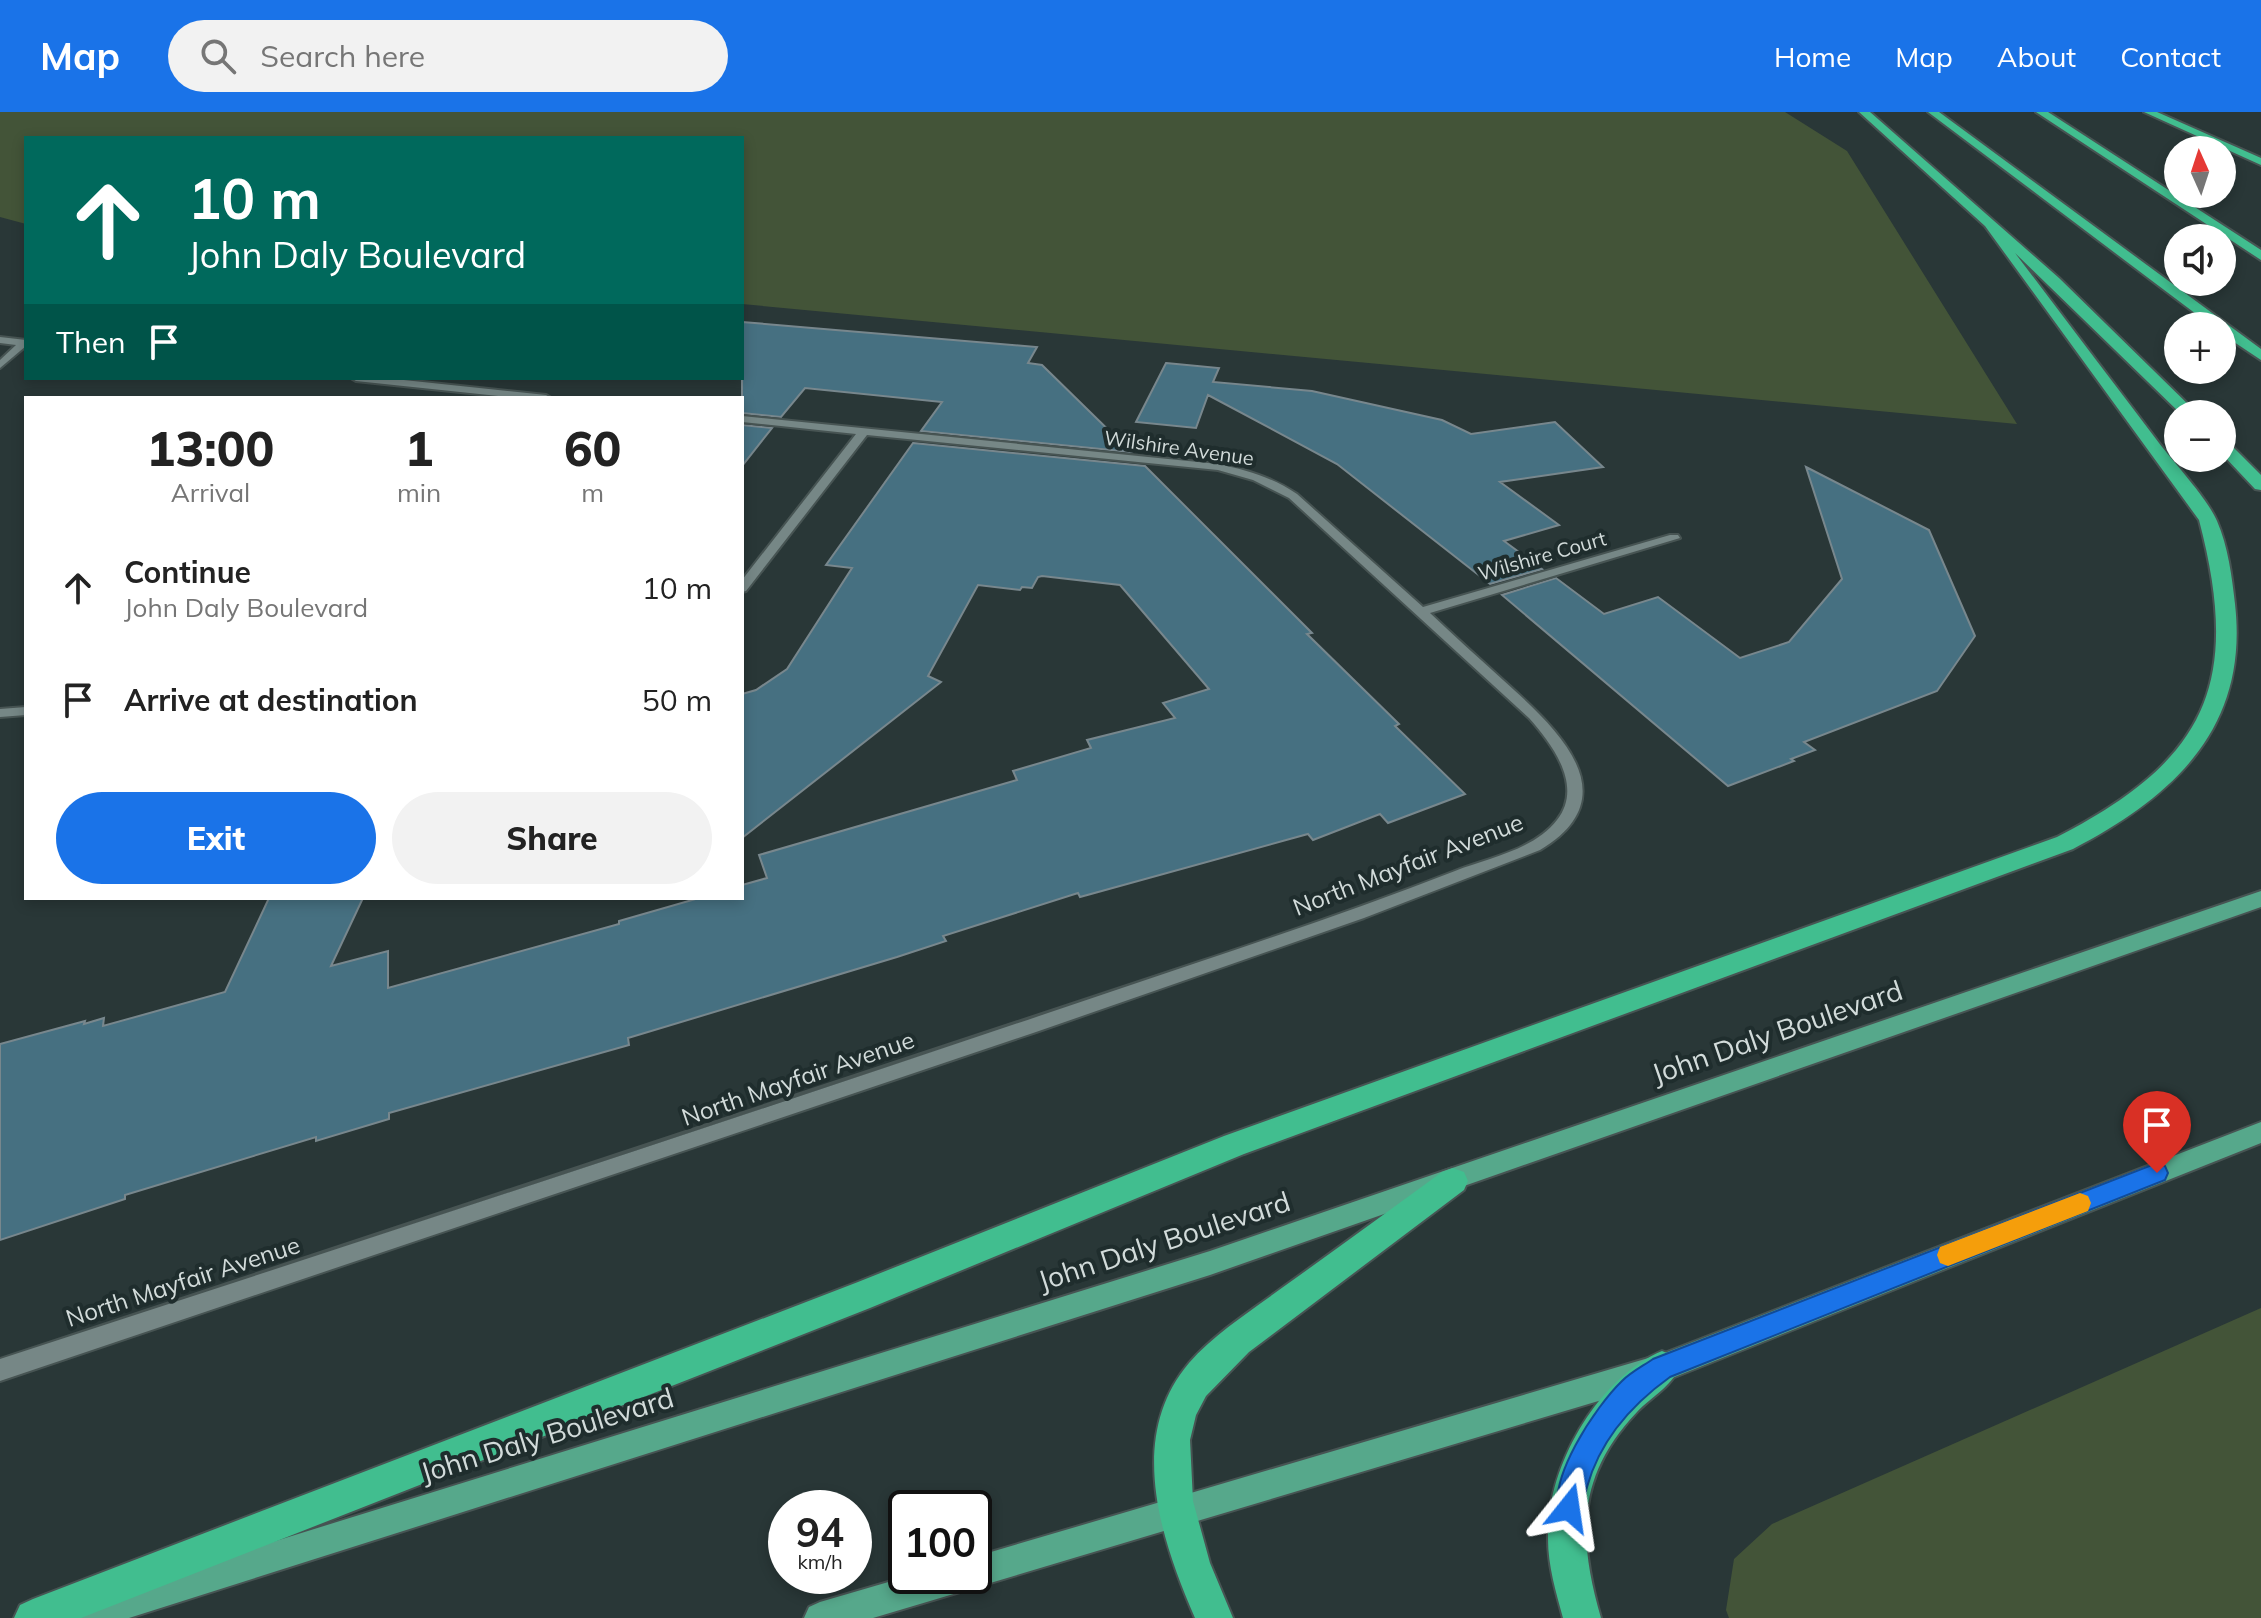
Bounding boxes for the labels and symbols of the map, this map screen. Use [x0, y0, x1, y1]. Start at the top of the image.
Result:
north arrow [2164, 136, 2236, 208]
street label: Wilshire Avenue [1103, 425, 1256, 470]
street label: Wilshire Court [1475, 525, 1609, 586]
street label: North Mayfair Avenue [1288, 806, 1527, 922]
street label: John Daly Boulevard [1647, 972, 1907, 1091]
street label: North Mayfair Avenue [677, 1024, 918, 1132]
pin [2123, 1091, 2191, 1173]
street label: John Daly Boulevard [1033, 1183, 1294, 1298]
street label: North Mayfair Avenue [62, 1229, 303, 1333]
street label: John Daly Boulevard [416, 1379, 678, 1490]
position arrow [1527, 1466, 1611, 1550]
speed limit sign: 100 [888, 1490, 992, 1594]

